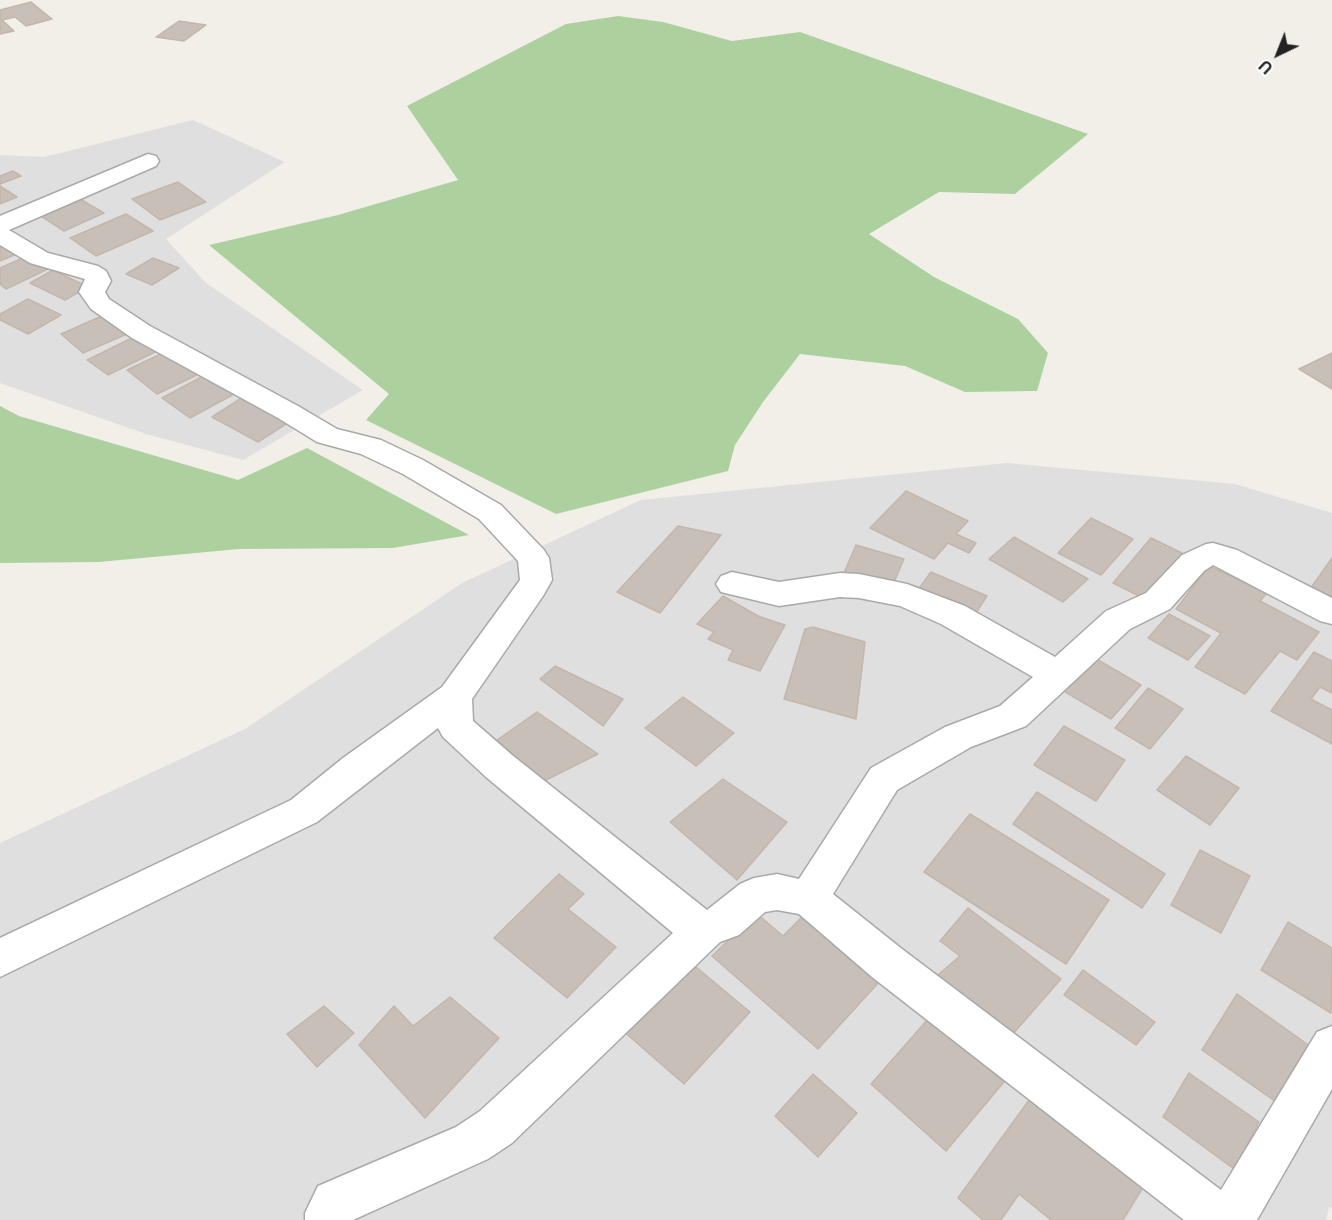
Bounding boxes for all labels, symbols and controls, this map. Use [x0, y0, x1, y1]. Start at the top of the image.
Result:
north arrow [1248, 24, 1308, 84]
text: U [1255, 56, 1277, 78]

